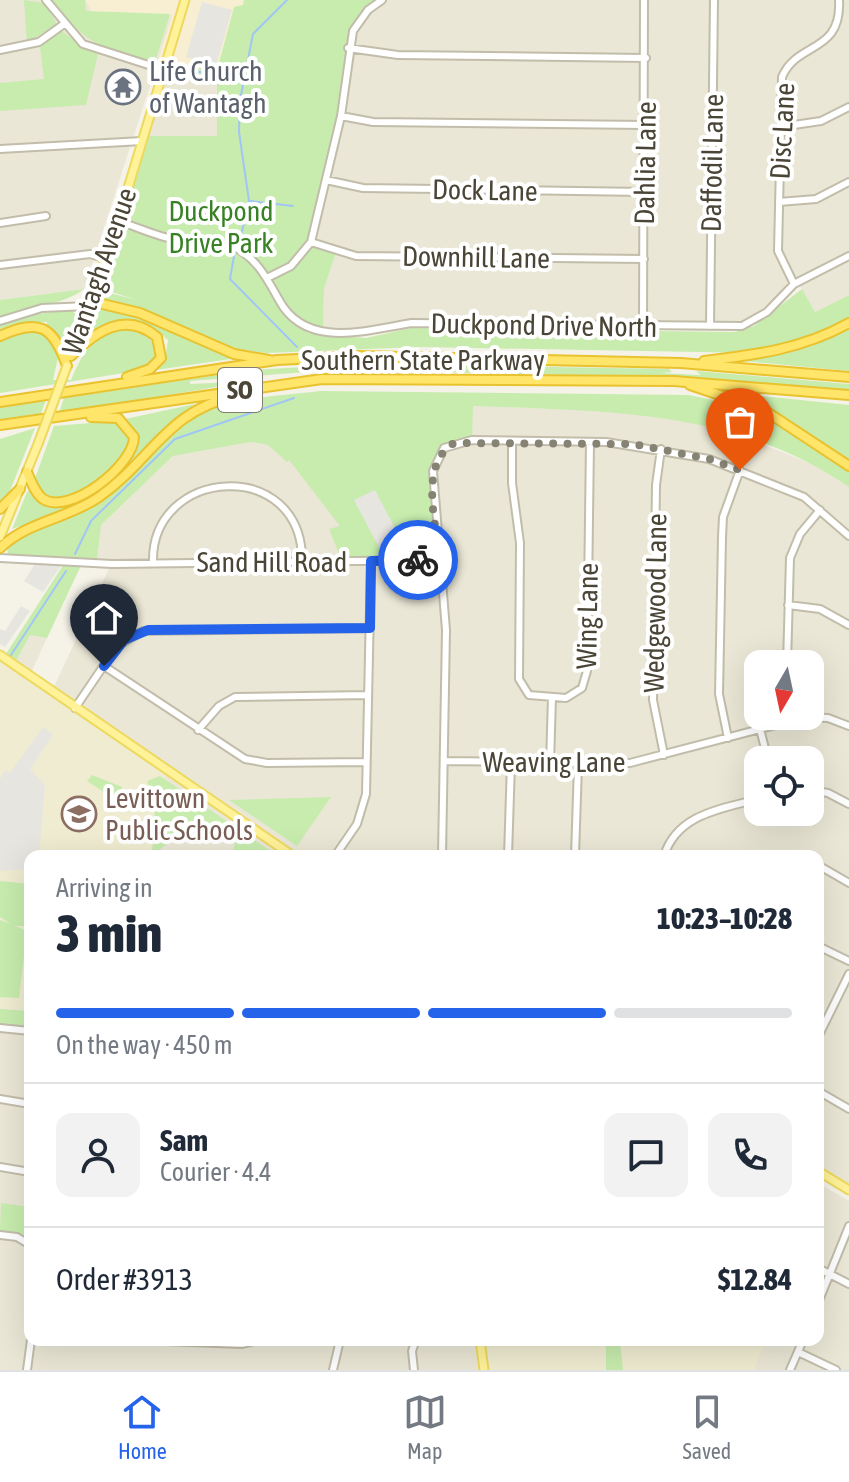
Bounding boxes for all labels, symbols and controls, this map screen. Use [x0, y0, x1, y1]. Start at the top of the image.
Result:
place label: Life Church of Wantagh [149, 55, 267, 119]
temple icon: Life Church of Wantagh [104, 68, 142, 106]
street label: Disc Lane [764, 82, 800, 180]
street label: Daffodil Lane [695, 94, 729, 232]
street label: Dahlia Lane [628, 101, 662, 225]
street label: Dock Lane [432, 173, 538, 207]
street label: Wantagh Avenue [56, 183, 142, 359]
park label: Duckpond Drive Park [168, 195, 274, 259]
street label: Downhill Lane [402, 240, 550, 274]
street label: Duckpond Drive North [430, 307, 658, 343]
street label: Southern State Parkway [301, 344, 545, 376]
road number: SO [218, 368, 262, 412]
pin [706, 388, 774, 470]
icon: bag [718, 400, 762, 444]
street label: Wedgewood Lane [637, 513, 673, 693]
courier [378, 520, 458, 600]
icon: bike [396, 538, 440, 582]
street label: Sand Hill Road [197, 546, 347, 578]
street label: Wing Lane [570, 563, 604, 669]
pin [70, 584, 138, 666]
icon: home [82, 596, 126, 640]
north arrow [744, 650, 824, 730]
map controls [744, 650, 824, 826]
street label: Weaving Lane [483, 746, 625, 778]
button: locate [744, 746, 824, 826]
place label: Levittown Public Schools [105, 782, 253, 846]
school or university icon: Levittown Public Schools [60, 795, 98, 833]
text: Arriving in [56, 873, 153, 903]
text: 10:23–10:28 [657, 901, 792, 935]
text: 3 min [56, 903, 162, 963]
text: On the way · 450 m [56, 1030, 233, 1060]
button: person [56, 1113, 140, 1197]
button: chat [604, 1113, 688, 1197]
button: phone [708, 1113, 792, 1197]
text: Sam [160, 1123, 208, 1157]
text: Courier · 4.4 [160, 1157, 271, 1187]
text: Order #3913 [56, 1262, 193, 1296]
text: $12.84 [718, 1262, 792, 1296]
tab: Home [118, 1390, 167, 1464]
tab: Map [403, 1390, 447, 1464]
tab: Saved [682, 1390, 731, 1464]

